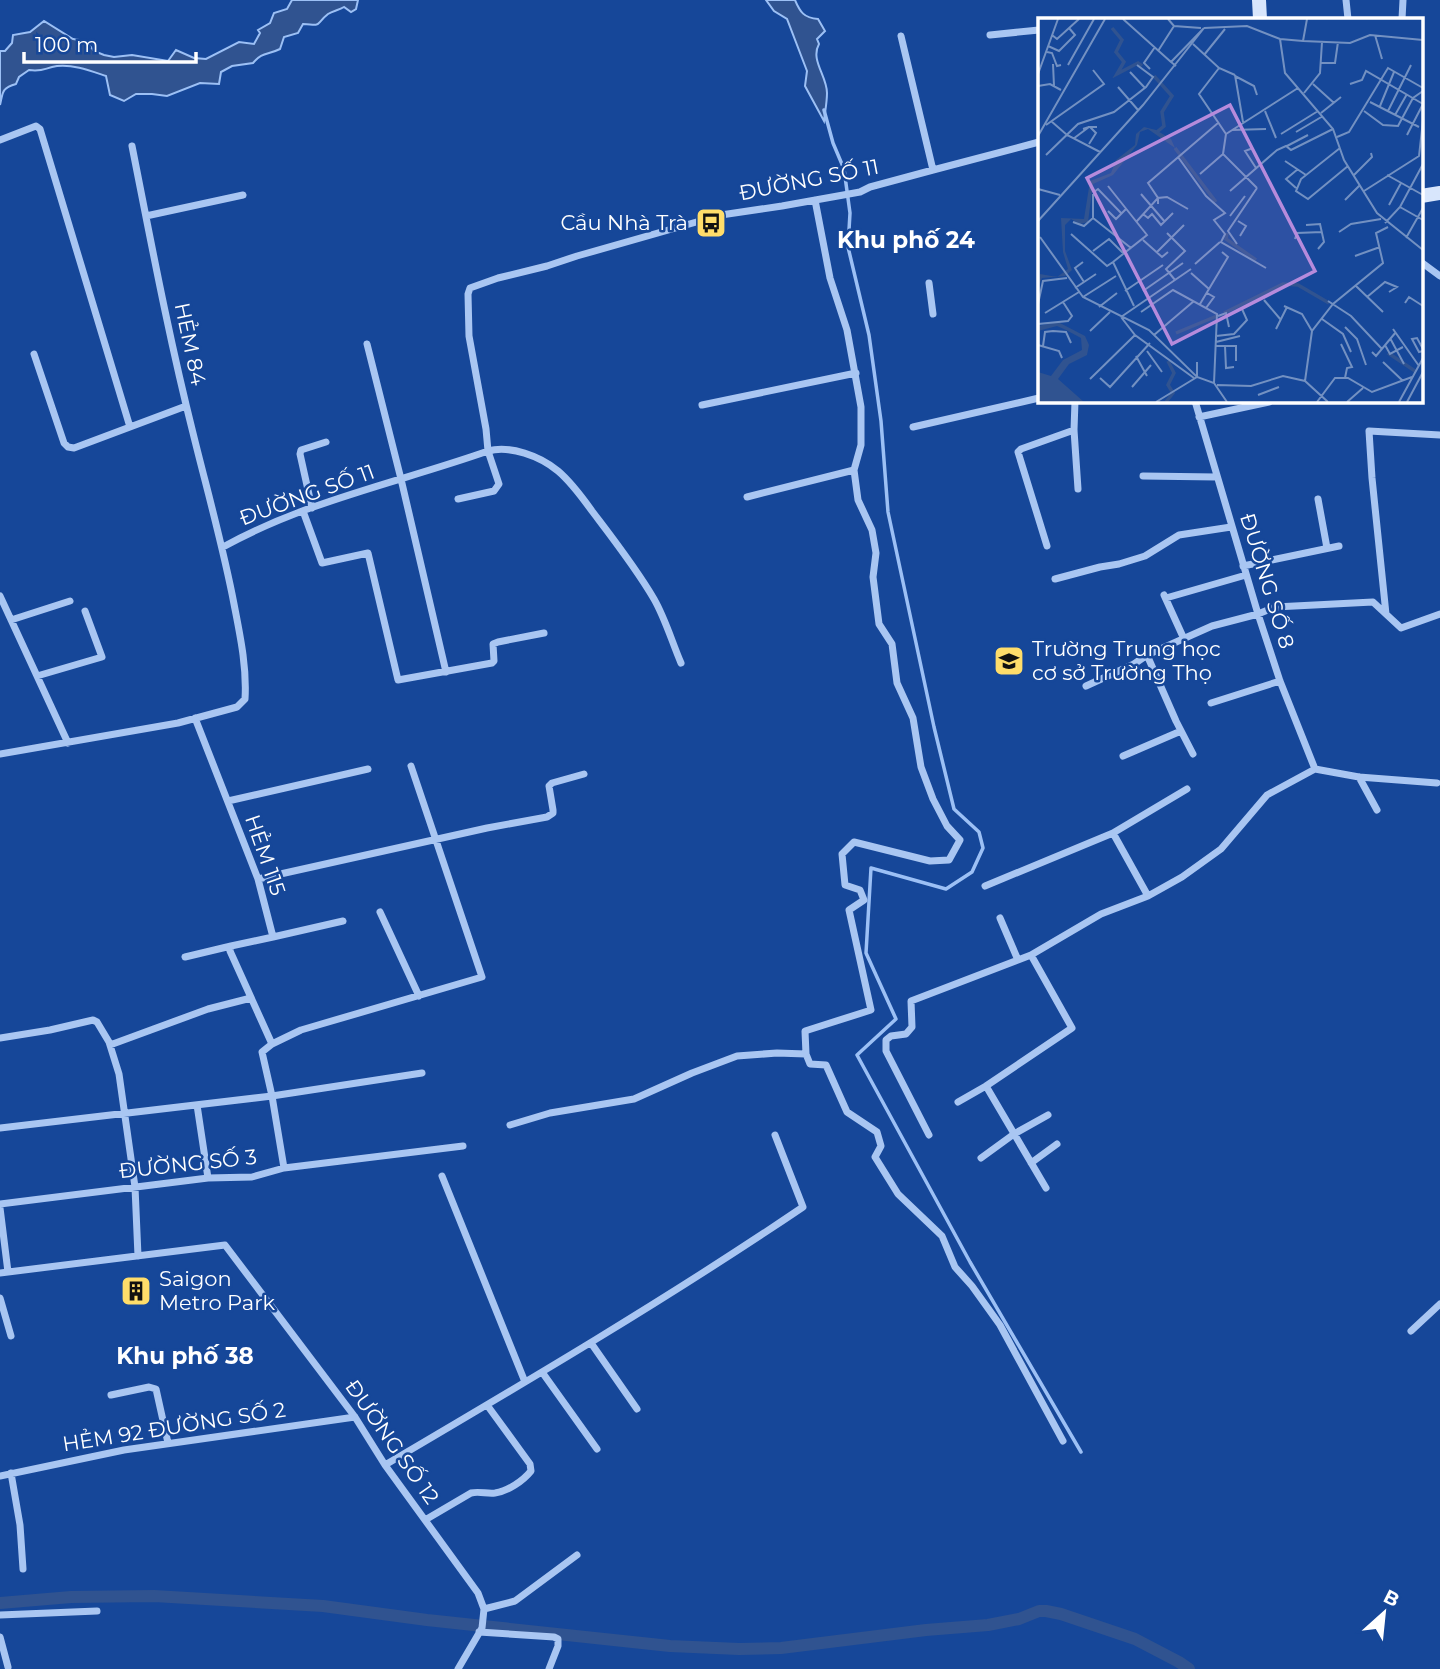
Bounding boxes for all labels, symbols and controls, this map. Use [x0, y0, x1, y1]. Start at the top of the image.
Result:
inset map [1038, 18, 1422, 402]
scale bar [24, 21, 196, 65]
text: 100 m [35, 32, 98, 57]
street label: ĐƯỜNG SỐ 11 [737, 154, 881, 205]
bus stop icon: Cầu Nhà Trà [694, 206, 728, 240]
place label: Cầu Nhà Trà [560, 210, 688, 235]
district label: Khu phố 24 [837, 226, 975, 254]
street label: HẺM 84 [170, 300, 211, 388]
street label: ĐƯỜNG SỐ 11 [236, 459, 378, 531]
street label: ĐƯỜNG SỐ 8 [1235, 510, 1300, 651]
place label: Trường Trung học cơ sở Trường Thọ [1032, 636, 1221, 685]
school or university icon: Trường Trung học cơ sở Trường Thọ [992, 644, 1026, 678]
street label: HẺM 115 [240, 811, 291, 899]
street label: ĐƯỜNG SỐ 3 [118, 1144, 258, 1183]
place label: Saigon Metro Park [159, 1266, 275, 1315]
building icon: Saigon Metro Park [119, 1274, 153, 1308]
district label: Khu phố 38 [116, 1342, 254, 1370]
street label: ĐƯỜNG SỐ 12 [340, 1375, 445, 1509]
street label: HẺM 92 ĐƯỜNG SỐ 2 [61, 1397, 287, 1456]
north arrow [1349, 1578, 1419, 1648]
text: B [1380, 1585, 1403, 1612]

